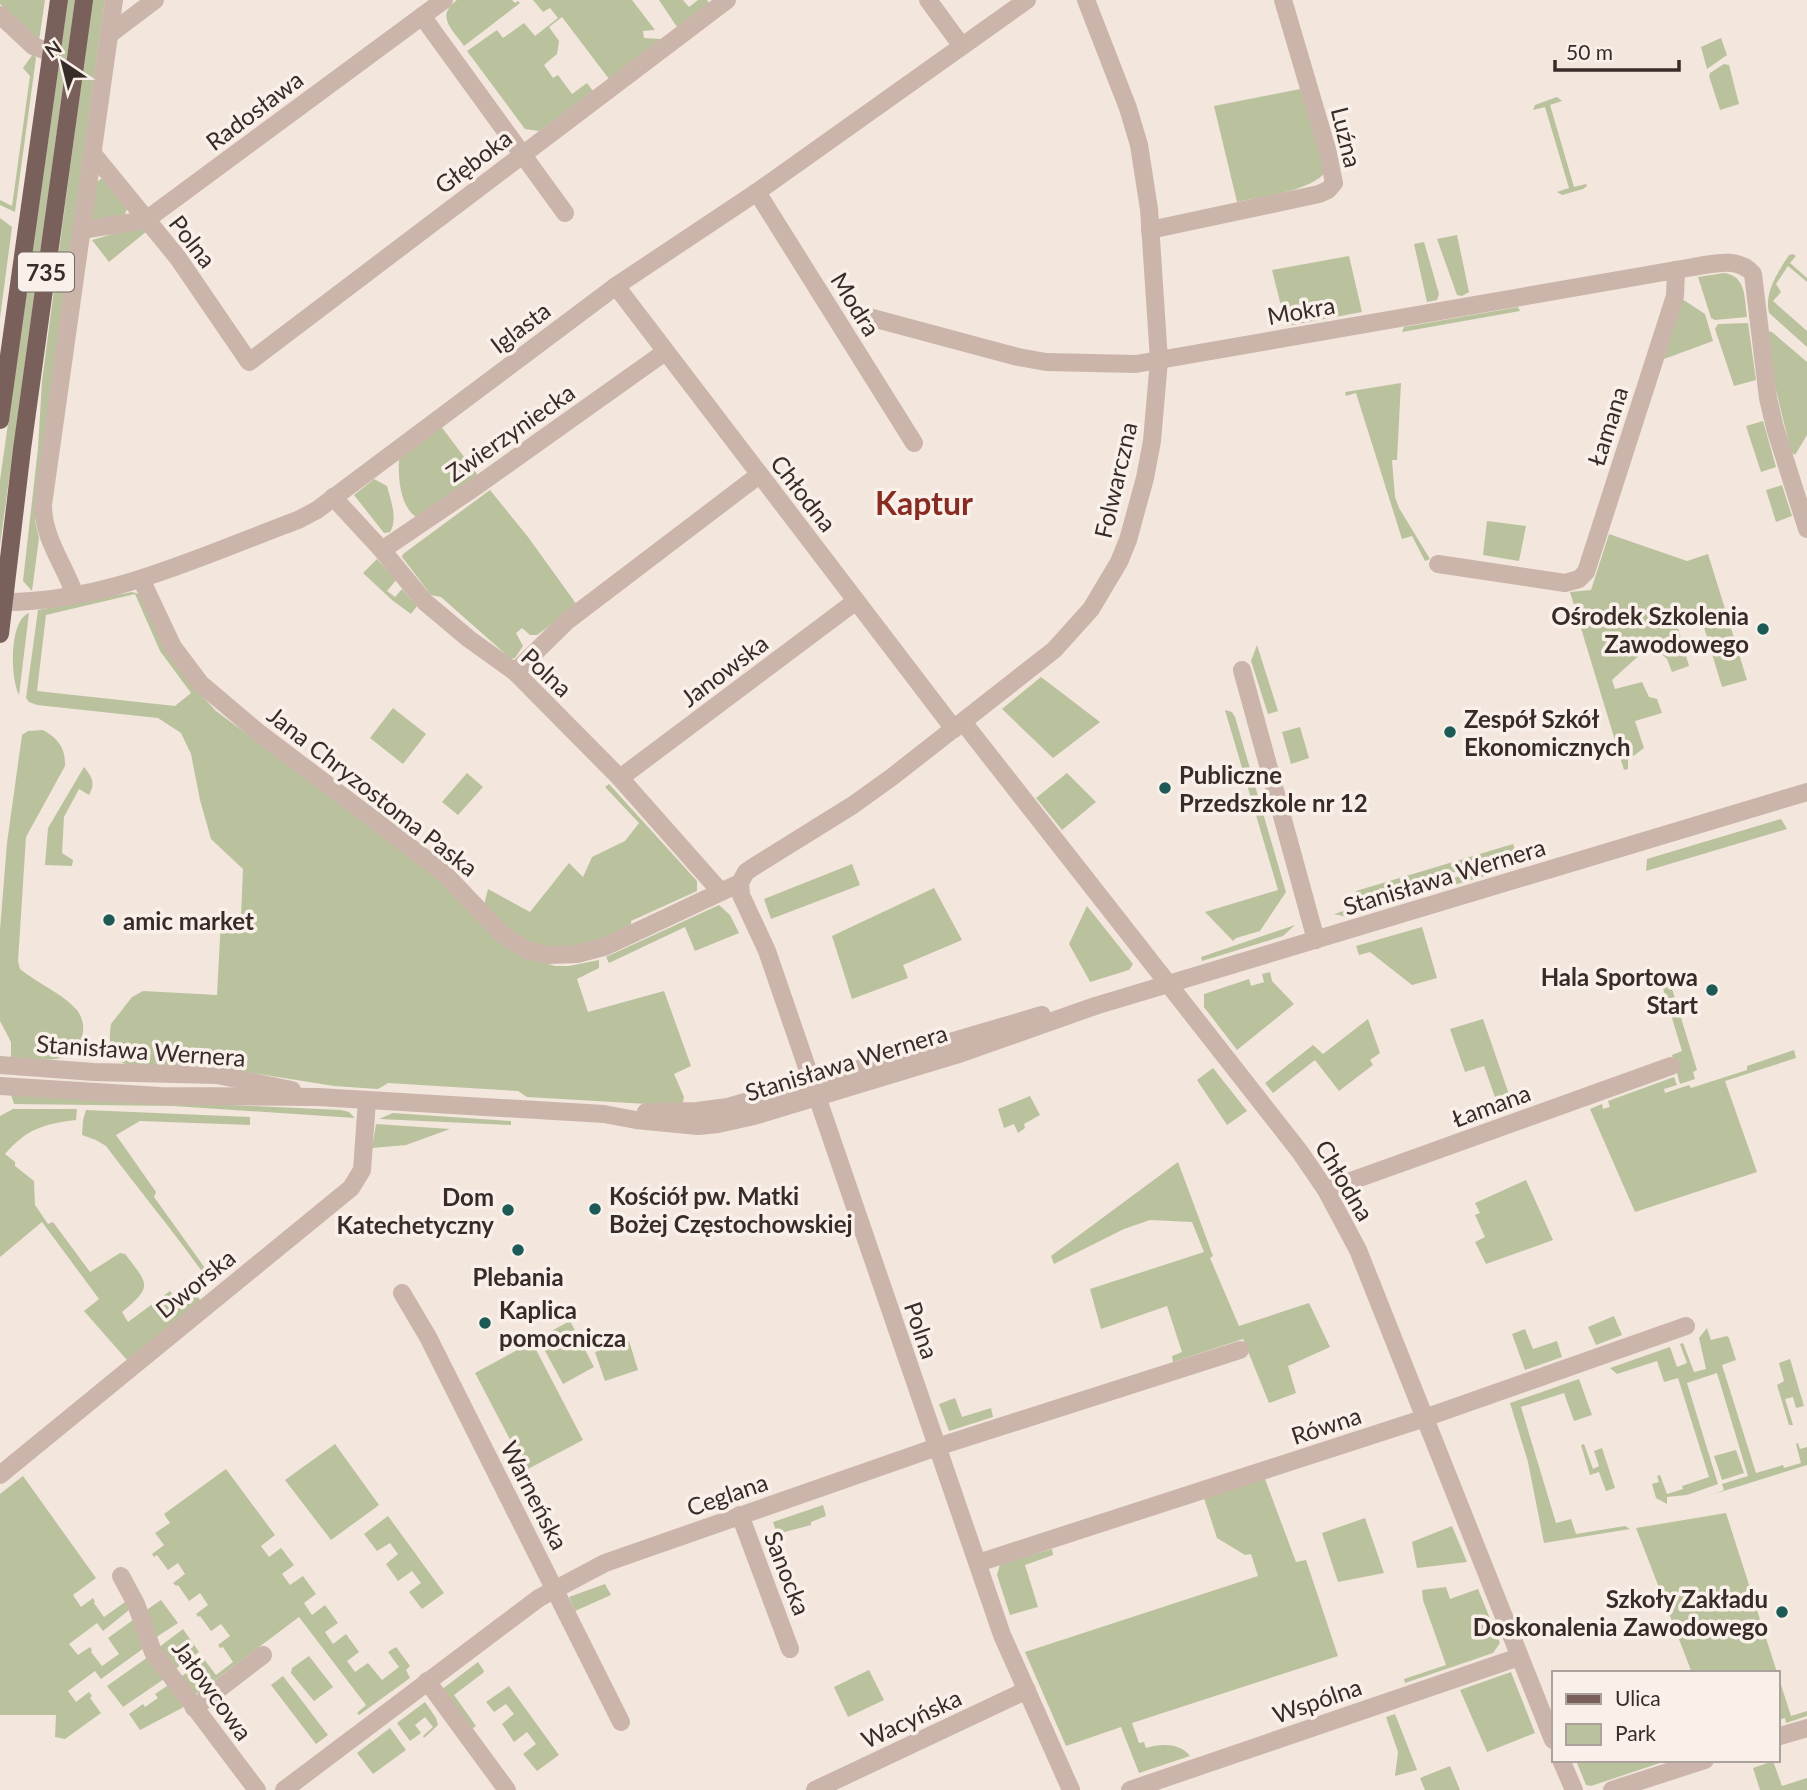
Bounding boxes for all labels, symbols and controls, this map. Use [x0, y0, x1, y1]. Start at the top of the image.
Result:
north arrow [28, 28, 98, 98]
scale bar [1555, 28, 1679, 72]
text: N [40, 35, 66, 62]
text: 50 m [1566, 39, 1613, 64]
street label: Radosława [200, 64, 308, 156]
street label: Luźna [1326, 104, 1368, 170]
street label: Głęboka [429, 123, 517, 199]
street label: Polna [164, 209, 222, 273]
road number: 735 [18, 252, 74, 292]
street label: Modra [825, 267, 887, 341]
street label: Mokra [1265, 290, 1337, 330]
street label: Iglasta [484, 295, 556, 359]
street label: Zwierzyniecka [440, 377, 580, 487]
street label: Łamana [1581, 383, 1633, 469]
street label: Folwarczna [1088, 419, 1142, 541]
street label: Chłodna [765, 449, 843, 537]
district label: Kaptur [875, 483, 973, 522]
place label: Ośrodek Szkolenia Zawodowego [1551, 601, 1749, 658]
marker: Ośrodek Szkolenia Zawodowego [1755, 621, 1771, 637]
street label: Janowska [675, 628, 773, 712]
street label: Polna [516, 641, 578, 703]
street label: Jana Chryzostoma Paska [262, 700, 484, 882]
place label: Zespół Szkół Ekonomicznych [1464, 704, 1630, 761]
marker: Zespół Szkół Ekonomicznych [1442, 724, 1458, 740]
place label: Publiczne Przedszkole nr 12 [1179, 760, 1368, 817]
marker: Publiczne Przedszkole nr 12 [1157, 780, 1173, 796]
street label: Stanisława Wernera [1339, 831, 1549, 921]
place label: amic market [123, 906, 254, 935]
marker: amic market [101, 912, 117, 928]
place label: Hala Sportowa Start [1541, 962, 1698, 1019]
marker: Hala Sportowa Start [1704, 982, 1720, 998]
street label: Stanisława Wernera [741, 1017, 951, 1107]
street label: Stanisława Wernera [35, 1028, 247, 1072]
street label: Łamana [1448, 1077, 1534, 1133]
street label: Chłodna [1310, 1134, 1380, 1226]
place label: Kościół pw. Matki Bożej Częstochowskiej [609, 1181, 853, 1238]
place label: Dom Katechetyczny [336, 1182, 494, 1239]
marker: Kościół pw. Matki Bożej Częstochowskiej [587, 1201, 603, 1217]
marker: Dom Katechetyczny [500, 1202, 516, 1218]
street label: Dworska [149, 1242, 241, 1324]
marker: Plebania [510, 1242, 526, 1258]
place label: Plebania [472, 1262, 564, 1291]
place label: Kaplica pomocnicza [499, 1295, 626, 1352]
street label: Polna [899, 1298, 945, 1362]
marker: Kaplica pomocnicza [477, 1315, 493, 1331]
street label: Równa [1287, 1400, 1365, 1450]
street label: Warneńska [495, 1436, 575, 1554]
street label: Ceglana [683, 1467, 771, 1521]
street label: Sanocka [759, 1527, 817, 1619]
place label: Szkoły Zakładu Doskonalenia Zawodowego [1473, 1584, 1768, 1641]
marker: Szkoły Zakładu Doskonalenia Zawodowego [1774, 1604, 1790, 1620]
street label: Jałowcowa [167, 1634, 259, 1746]
street label: Wspólna [1269, 1671, 1365, 1729]
legend [1552, 1671, 1779, 1762]
street label: Wacyńska [856, 1682, 966, 1754]
text: Ulica [1615, 1685, 1661, 1710]
text: Park [1615, 1720, 1656, 1745]

